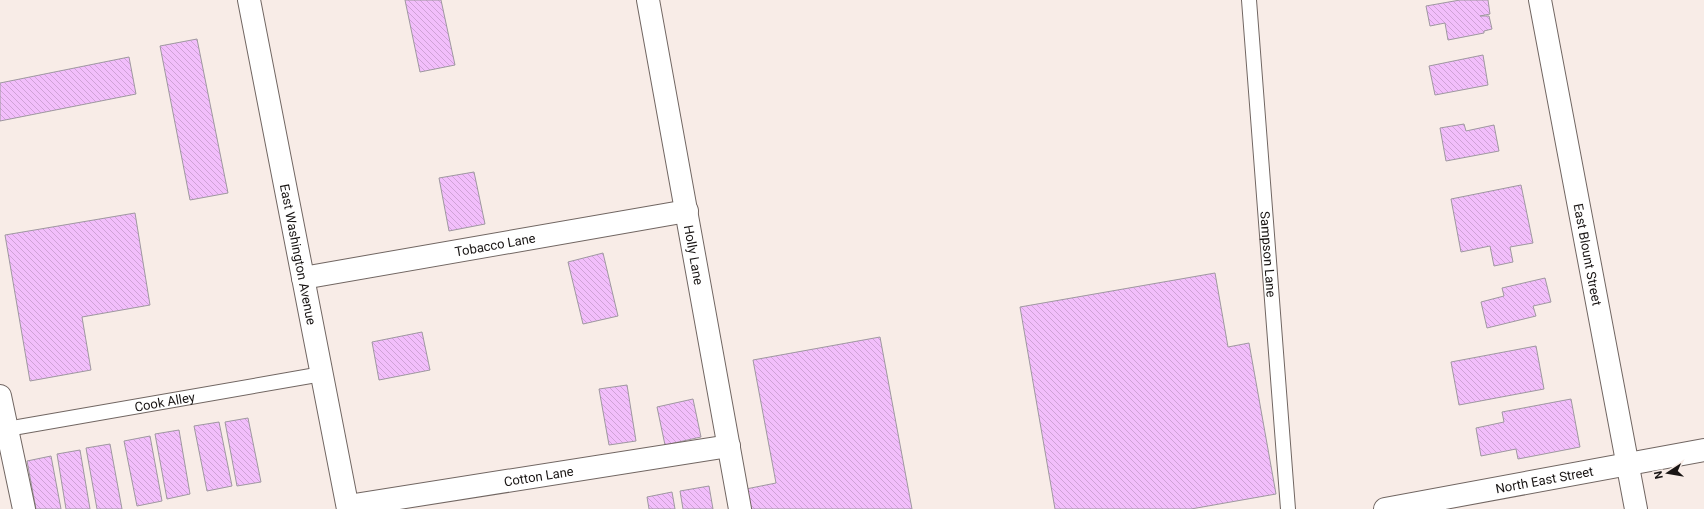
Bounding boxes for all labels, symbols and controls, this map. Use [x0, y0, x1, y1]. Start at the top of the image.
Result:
street label: East Washington Avenue [277, 183, 319, 326]
street label: East Blount Street [1571, 202, 1605, 307]
street label: Sampson Lane [1258, 211, 1279, 298]
street label: Holly Lane [681, 224, 707, 286]
street label: Tobacco Lane [454, 230, 537, 259]
street label: Cook Alley [133, 389, 196, 414]
north arrow [1648, 453, 1688, 493]
street label: Cotton Lane [503, 463, 575, 489]
street label: North East Street [1494, 463, 1594, 496]
text: N [1651, 470, 1666, 480]

